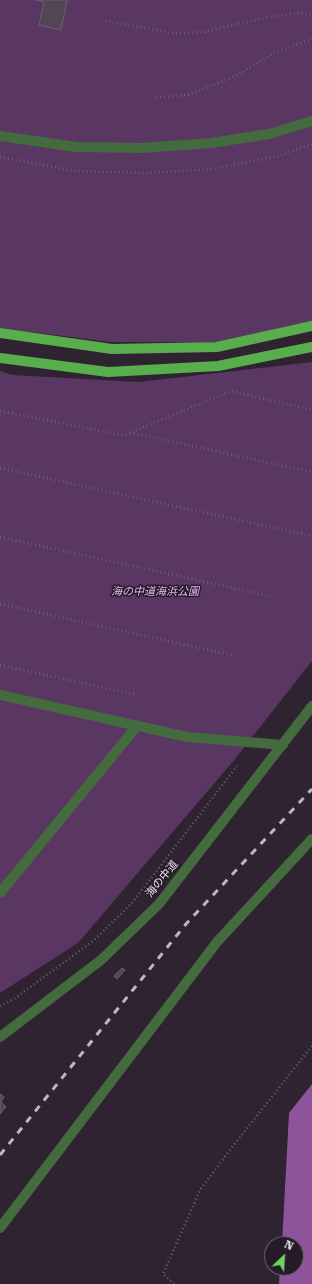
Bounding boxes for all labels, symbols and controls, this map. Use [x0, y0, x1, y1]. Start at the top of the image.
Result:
park label: 海の中道海浜公園 [111, 585, 199, 599]
street label: 海の中道 [143, 858, 181, 900]
north arrow [264, 1236, 304, 1276]
text: N [282, 1238, 295, 1253]

